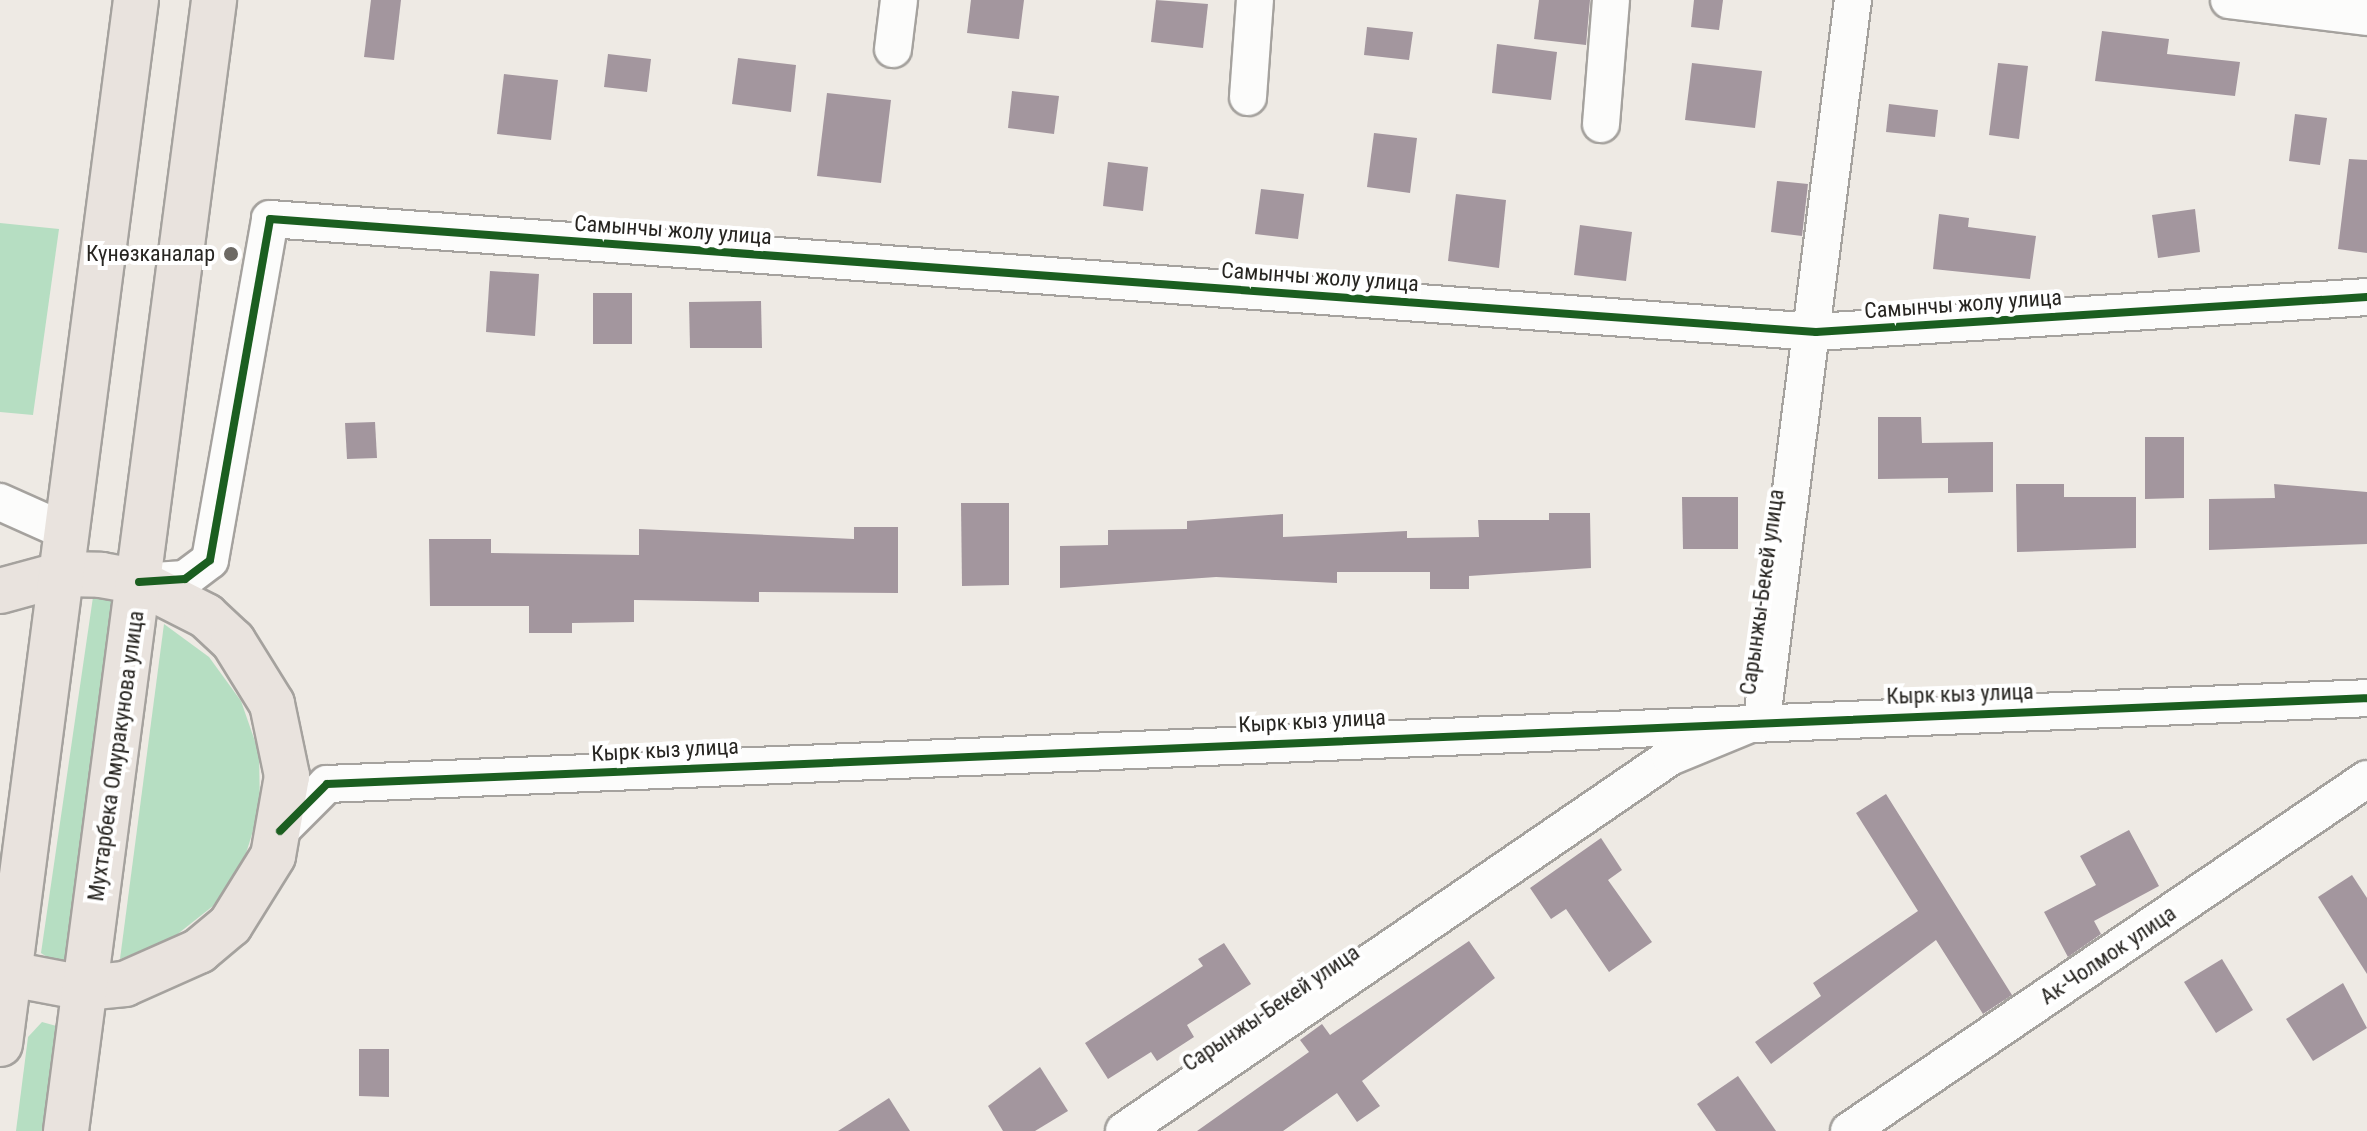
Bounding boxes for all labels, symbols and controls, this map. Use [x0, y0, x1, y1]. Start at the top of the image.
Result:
street label: Самынчы жолу улица [573, 210, 773, 250]
place label: Күнөзканалар [86, 241, 215, 267]
marker: Күнөзканалар [222, 245, 240, 263]
street label: Самынчы жолу улица [1220, 257, 1420, 297]
street label: Самынчы жолу улица [1863, 284, 2063, 324]
street label: Сарынжы-Бекей улица [1734, 487, 1790, 697]
street label: Мухтарбека Омуракунова улица [83, 609, 149, 903]
street label: Кырк кыз улица [1886, 678, 2034, 710]
street label: Кырк кыз улица [1238, 704, 1386, 738]
street label: Кырк кыз улица [591, 733, 739, 767]
street label: Ак-Чолмок улица [2035, 900, 2181, 1010]
street label: Сарынжы-Бекей улица [1178, 939, 1364, 1077]

